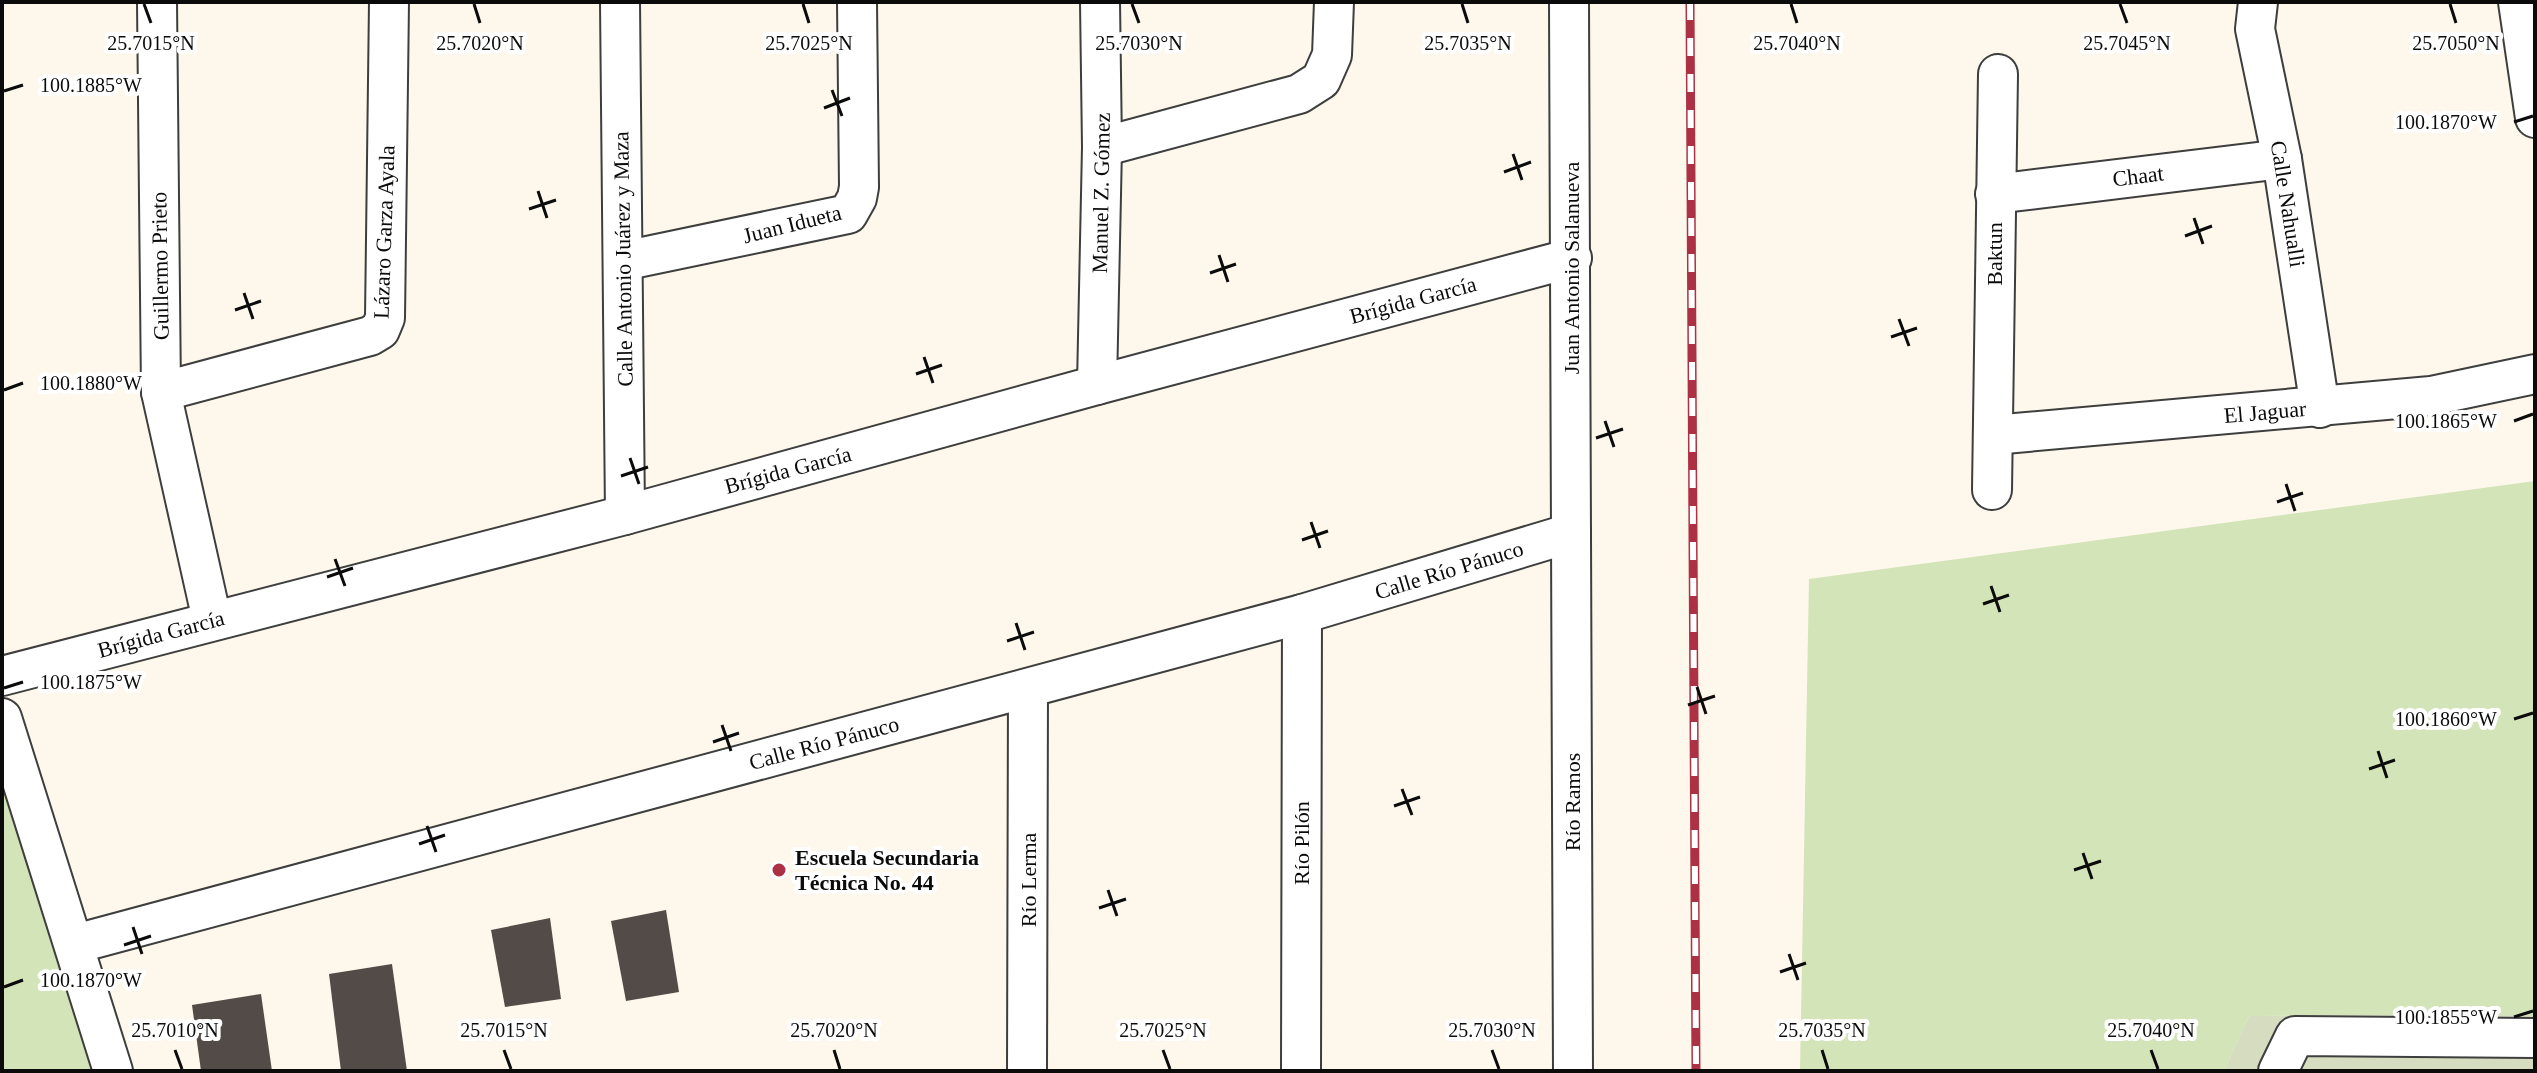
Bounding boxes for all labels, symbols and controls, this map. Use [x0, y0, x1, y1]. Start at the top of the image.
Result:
text: 25.7015°N [107, 32, 195, 54]
text: 25.7020°N [436, 32, 524, 54]
text: 25.7025°N [765, 32, 853, 54]
text: 25.7030°N [1095, 32, 1183, 54]
text: 25.7035°N [1424, 32, 1512, 54]
text: 25.7040°N [1753, 32, 1841, 54]
text: 25.7045°N [2083, 32, 2171, 54]
text: 25.7050°N [2412, 32, 2500, 54]
text: 100.1885°W [40, 74, 142, 96]
text: 100.1870°W [2395, 111, 2497, 133]
street label: Manuel Z. Gómez [1087, 112, 1115, 274]
street label: Calle Antonio Juárez y Maza [608, 131, 638, 387]
street label: Calle Nahualli [2266, 139, 2310, 269]
street label: Lázaro Garza Ayala [368, 144, 400, 319]
street label: Chaat [2111, 160, 2165, 192]
street label: Juan Antonio Salanueva [1559, 161, 1584, 374]
street label: Guillermo Prieto [146, 192, 174, 340]
street label: Juan Idueta [740, 200, 844, 248]
street label: Baktun [1982, 222, 2007, 286]
street label: Brígida García [1347, 271, 1479, 329]
text: 100.1880°W [40, 372, 142, 394]
street label: El Jaguar [2223, 396, 2308, 428]
text: 100.1865°W [2395, 410, 2497, 432]
street label: Brígida García [722, 441, 854, 499]
street label: Calle Río Pánuco [1372, 536, 1526, 604]
street label: Brígida García [95, 605, 227, 663]
text: 100.1875°W [40, 671, 142, 693]
text: 100.1860°W [2395, 708, 2497, 730]
street label: Calle Río Pánuco [746, 711, 902, 775]
street label: Río Ramos [1560, 753, 1585, 851]
street label: Río Pilón [1289, 801, 1314, 885]
street label: Río Lerma [1016, 832, 1041, 927]
place label: Escuela Secundaria Técnica No. 44 [795, 845, 979, 895]
marker: Escuela Secundaria Técnica No. 44 [770, 861, 788, 879]
text: 100.1870°W [40, 969, 142, 991]
text: 100.1855°W [2395, 1006, 2497, 1028]
text: 25.7010°N [131, 1019, 219, 1041]
text: 25.7015°N [460, 1019, 548, 1041]
text: 25.7020°N [790, 1019, 878, 1041]
text: 25.7025°N [1119, 1019, 1207, 1041]
text: 25.7030°N [1448, 1019, 1536, 1041]
text: 25.7035°N [1778, 1019, 1866, 1041]
text: 25.7040°N [2107, 1019, 2195, 1041]

